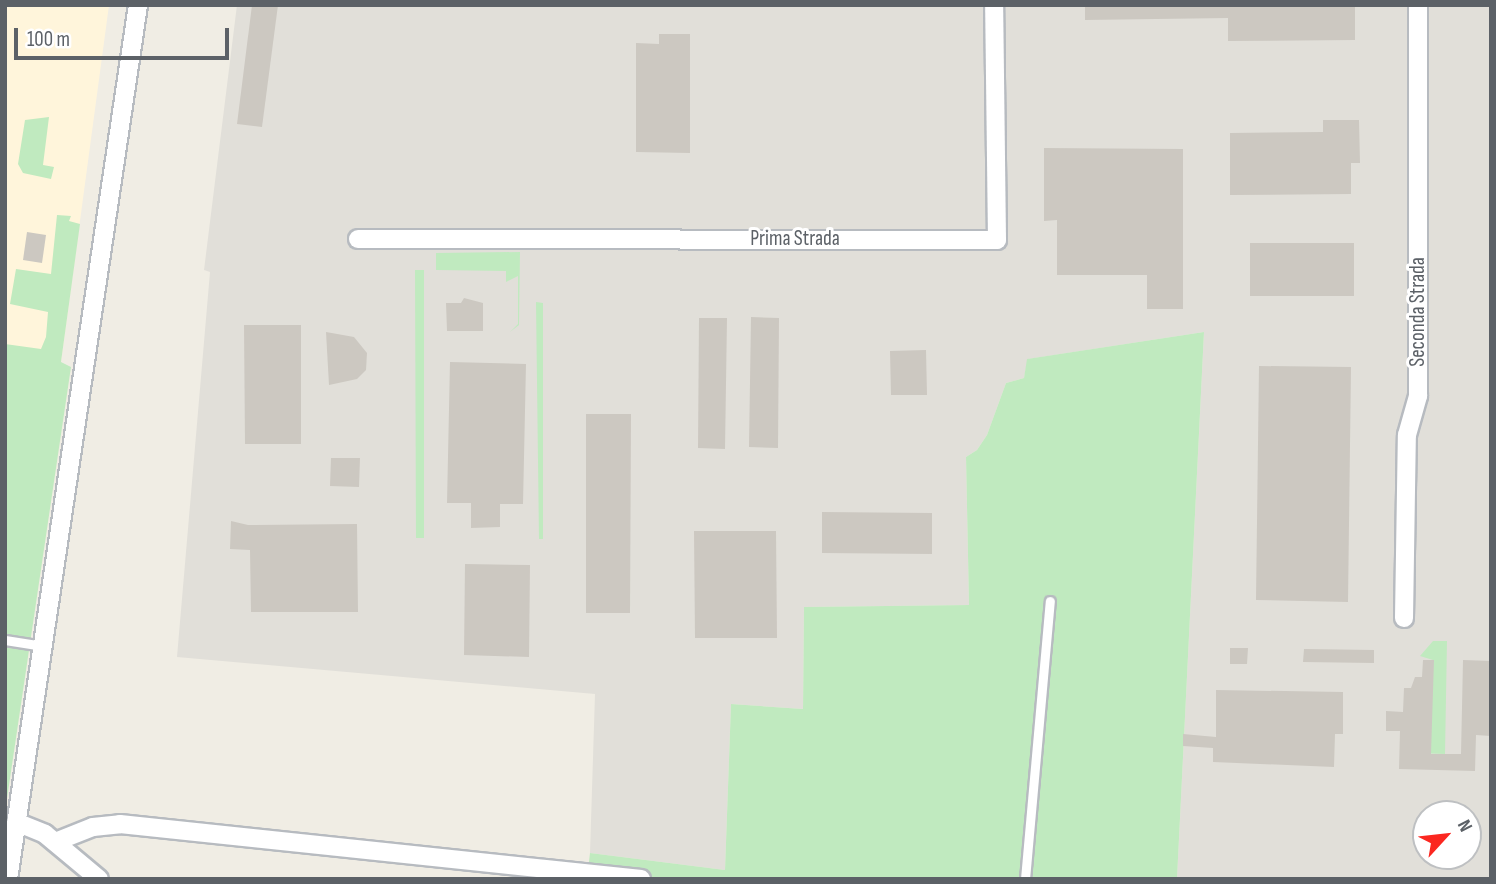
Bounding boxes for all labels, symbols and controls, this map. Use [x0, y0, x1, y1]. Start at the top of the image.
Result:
scale bar [18, 14, 233, 58]
text: 100 m [27, 27, 70, 52]
street label: Prima Strada [750, 226, 840, 252]
street label: Seconda Strada [1405, 257, 1431, 367]
north arrow [1412, 800, 1482, 870]
text: N [1452, 816, 1477, 836]

